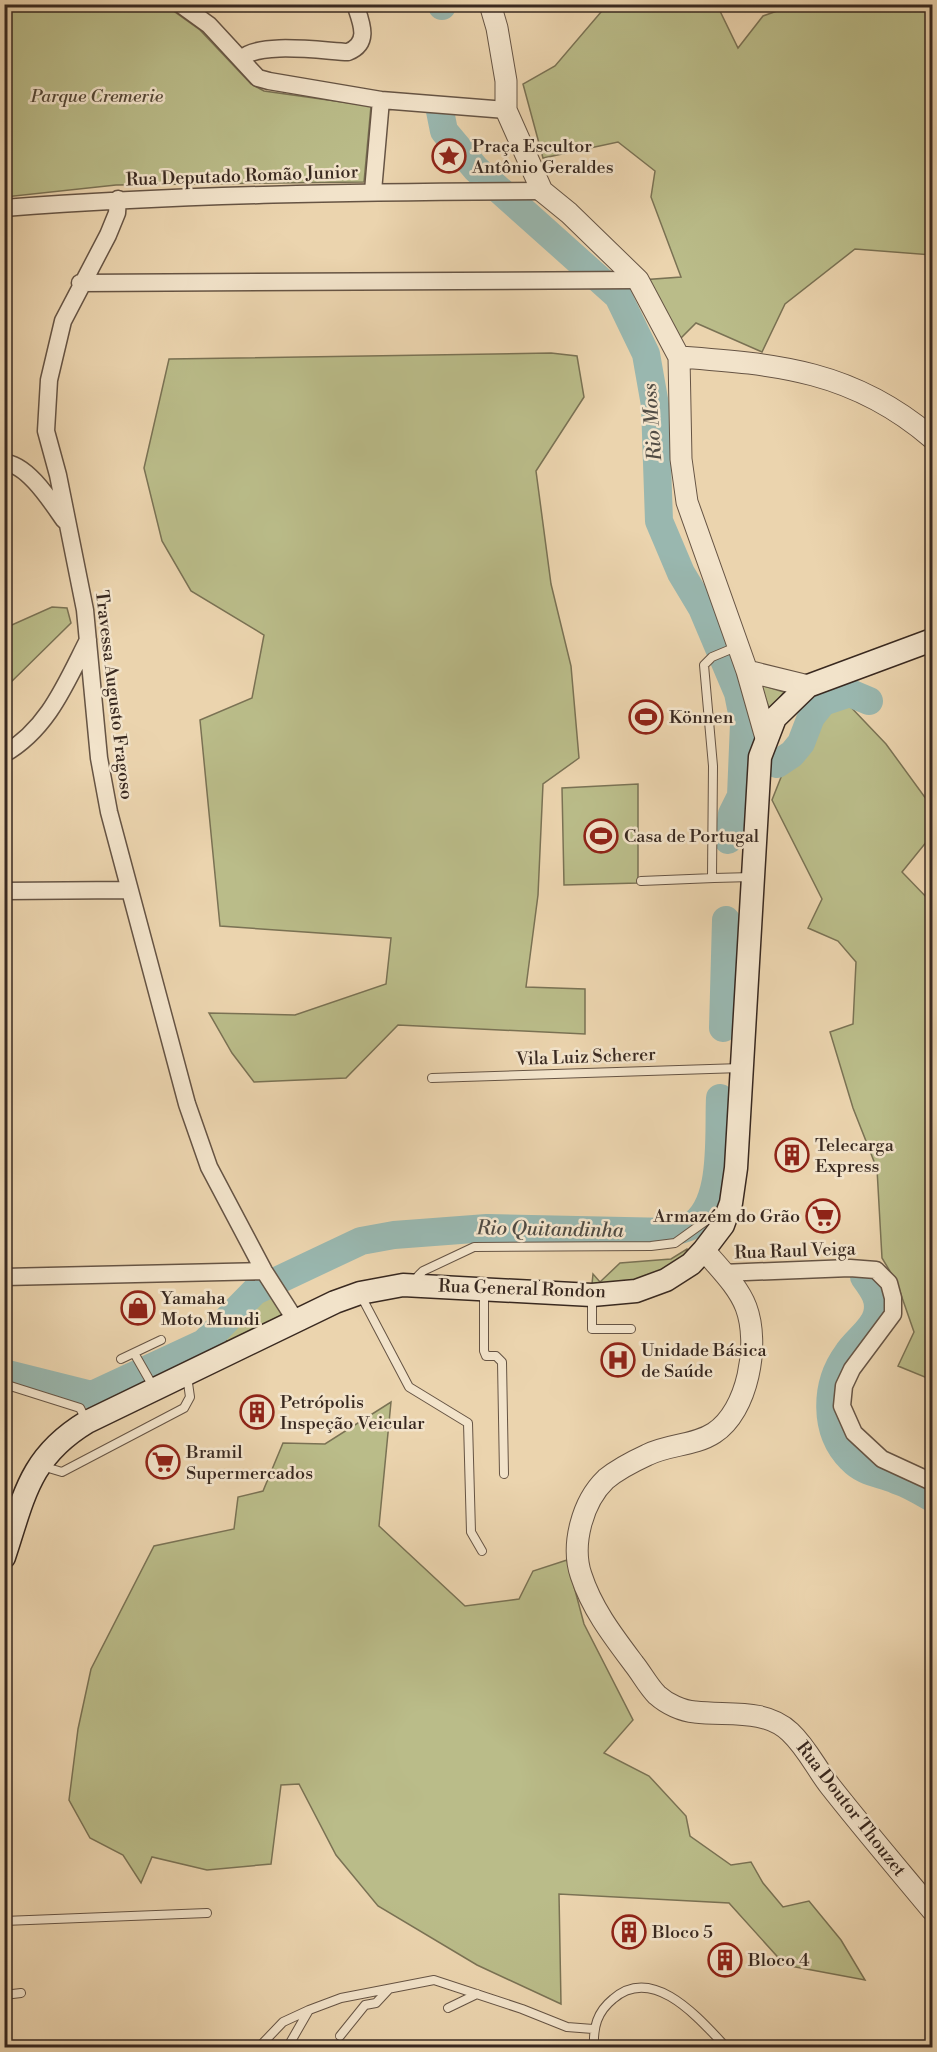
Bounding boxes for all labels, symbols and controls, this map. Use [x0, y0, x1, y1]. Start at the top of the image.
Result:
park label: Parque Cremerie [30, 85, 164, 108]
place label: Praça Escultor Antônio Geraldes [471, 135, 614, 179]
place icon: Praça Escultor Antônio Geraldes [431, 138, 467, 174]
street label: Rua Deputado Romão Junior [125, 160, 359, 192]
water label: Rio Moss [638, 382, 668, 463]
street label: Travessa Augusto Fragoso [90, 589, 138, 801]
sports icon: Können [628, 699, 664, 735]
place label: Können [669, 706, 734, 729]
sports icon: Casa de Portugal [583, 818, 619, 854]
place label: Casa de Portugal [624, 825, 760, 848]
street label: Vila Luiz Scherer [515, 1043, 657, 1071]
place label: Telecarga Express [815, 1134, 895, 1178]
building icon: Telecarga Express [774, 1137, 810, 1173]
supermarket icon: Armazém do Grão [805, 1198, 841, 1234]
place label: Armazém do Grão [652, 1205, 800, 1228]
water label: Rio Quitandinha [475, 1216, 625, 1244]
street label: Rua Raul Veiga [734, 1237, 857, 1265]
street label: Rua General Rondon [438, 1275, 606, 1303]
place label: Yamaha Moto Mundi [160, 1287, 260, 1331]
shop icon: Yamaha Moto Mundi [120, 1290, 156, 1326]
place label: Unidade Básica de Saúde [641, 1339, 768, 1383]
hospital icon: Unidade Básica de Saúde [600, 1342, 636, 1378]
place label: Petrópolis Inspeção Veicular [280, 1391, 425, 1435]
building icon: Petrópolis Inspeção Veicular [239, 1394, 275, 1430]
place label: Bramil Supermercados [185, 1441, 313, 1485]
supermarket icon: Bramil Supermercados [145, 1444, 181, 1480]
street label: Rua Doutor Thouzet [791, 1737, 911, 1882]
building icon: Bloco 5 [611, 1914, 647, 1950]
place label: Bloco 5 [651, 1921, 713, 1944]
building icon: Bloco 4 [707, 1942, 743, 1978]
place label: Bloco 4 [747, 1949, 810, 1972]

